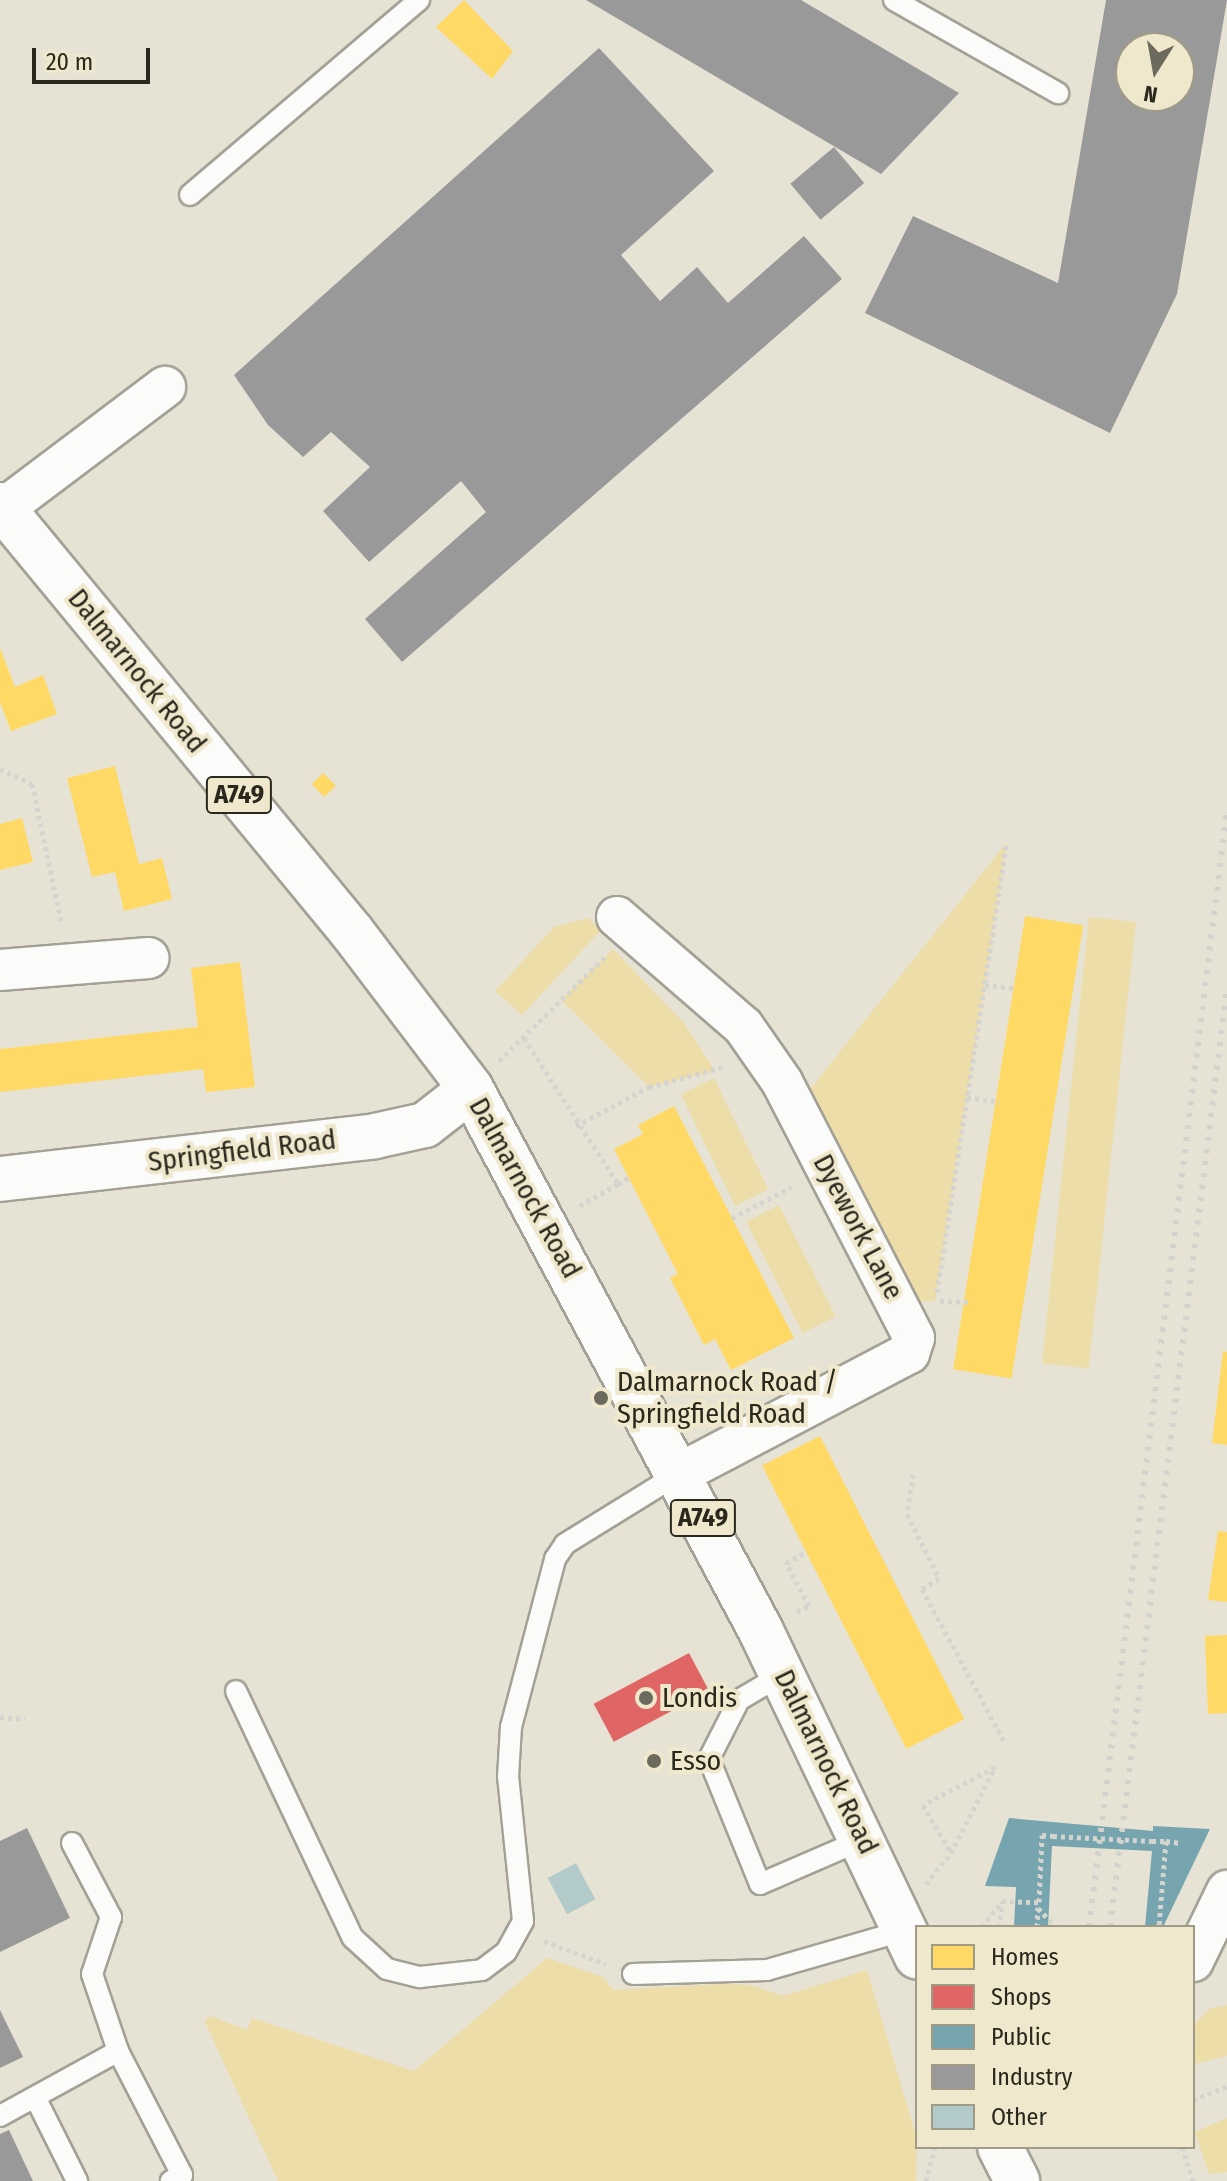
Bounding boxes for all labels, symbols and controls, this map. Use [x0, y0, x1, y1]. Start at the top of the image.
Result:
scale bar [36, 32, 154, 82]
north arrow [1115, 32, 1195, 112]
text: 20 m [46, 48, 93, 76]
text: N [1142, 80, 1160, 109]
street label: Dalmarnock Road [61, 582, 213, 760]
road number: A749 [205, 773, 273, 817]
street label: Dalmarnock Road [462, 1092, 588, 1284]
street label: Springfield Road [146, 1123, 338, 1179]
street label: Dyework Lane [806, 1149, 910, 1305]
place label: Dalmarnock Road / Springfield Road [617, 1365, 838, 1431]
marker: Dalmarnock Road / Springfield Road [592, 1389, 610, 1407]
road number: A749 [669, 1496, 737, 1540]
street label: Dalmarnock Road [767, 1664, 885, 1860]
place label: Londis [662, 1681, 737, 1715]
marker: Londis [637, 1689, 655, 1707]
place label: Esso [670, 1744, 721, 1778]
marker: Esso [645, 1752, 663, 1770]
legend [915, 1925, 1195, 2149]
text: Homes [991, 1943, 1059, 1971]
text: Shops [991, 1983, 1051, 2011]
text: Public [991, 2023, 1051, 2051]
text: Industry [991, 2063, 1073, 2091]
text: Other [991, 2103, 1047, 2131]

